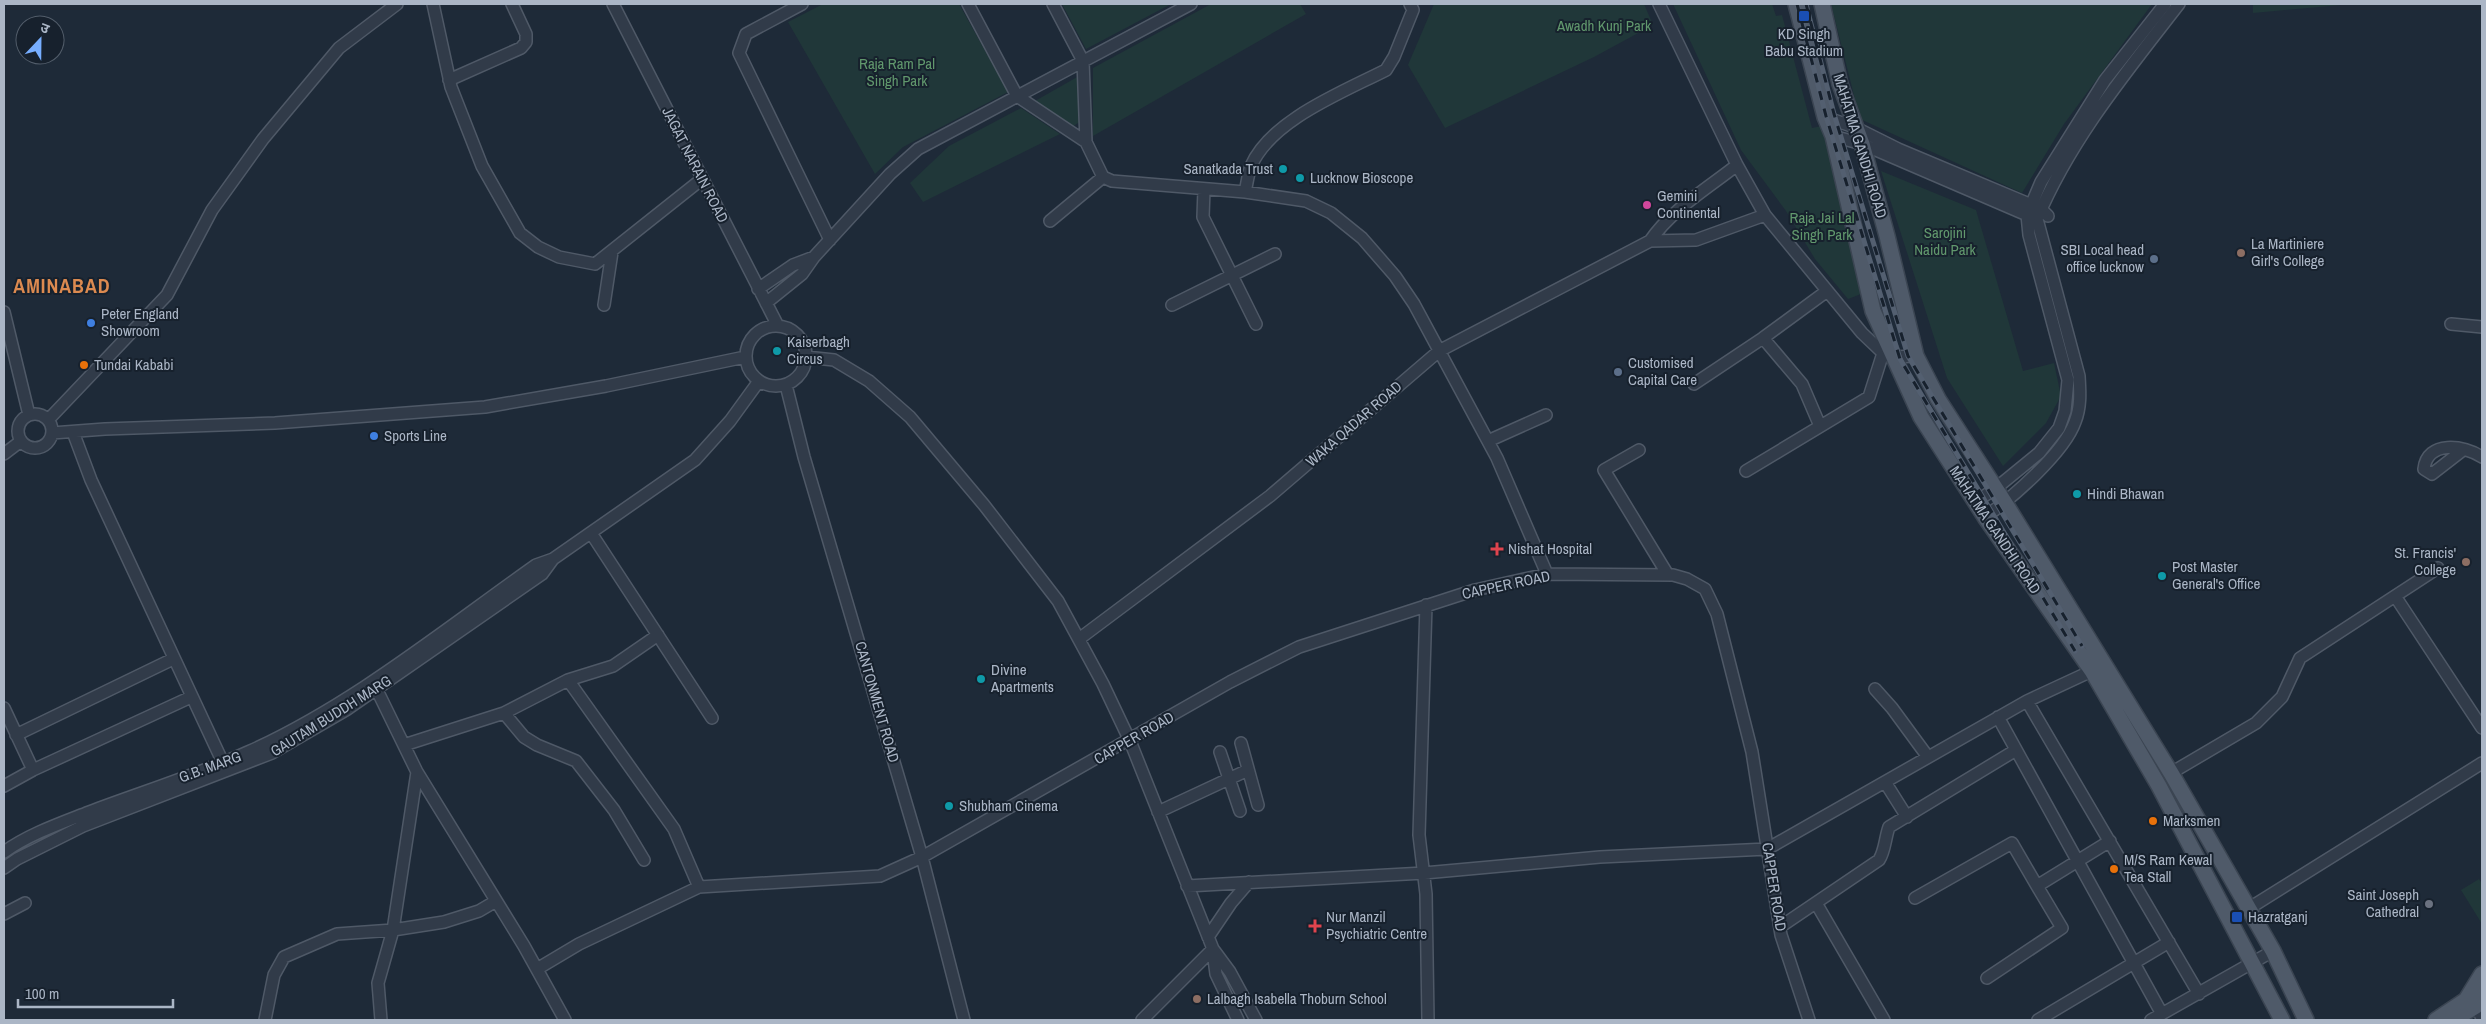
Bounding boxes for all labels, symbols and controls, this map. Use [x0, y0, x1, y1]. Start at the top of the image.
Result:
marker: KD Singh Babu Stadium [1797, 9, 1811, 23]
north arrow [15, 15, 65, 65]
park label: Awadh Kunj Park [1556, 15, 1652, 36]
text: उ [38, 18, 53, 38]
place label: KD Singh Babu Stadium [1765, 23, 1843, 61]
park label: Raja Ram Pal Singh Park [859, 53, 935, 91]
street label: MAHATMA GANDHI ROAD [1828, 71, 1893, 221]
street label: JAGAT NARAIN ROAD [657, 103, 734, 226]
place label: Sanatkada Trust [1183, 158, 1274, 179]
marker: Sanatkada Trust [1277, 163, 1289, 175]
place label: Lucknow Bioscope [1310, 167, 1413, 188]
marker: Lucknow Bioscope [1294, 172, 1306, 184]
place label: Gemini Continental [1657, 185, 1720, 223]
marker: Gemini Continental [1641, 199, 1653, 211]
park label: Raja Jai Lal Singh Park [1790, 207, 1854, 245]
park label: Sarojini Naidu Park [1914, 222, 1977, 260]
place label: La Martiniere Girl's College [2251, 233, 2325, 271]
place label: SBI Local head office lucknow [2061, 239, 2144, 277]
marker: La Martiniere Girl's College [2235, 247, 2247, 259]
marker: SBI Local head office lucknow [2148, 253, 2160, 265]
district label: AMINABAD [13, 272, 111, 299]
place label: Peter England Showroom [101, 303, 179, 341]
marker: Peter England Showroom [85, 317, 97, 329]
place label: Kaiserbagh Circus [787, 331, 850, 369]
marker: Kaiserbagh Circus [771, 345, 783, 357]
place label: Customised Capital Care [1628, 352, 1697, 390]
place label: Tundai Kababi [94, 354, 174, 375]
marker: Tundai Kababi [78, 359, 90, 371]
marker: Customised Capital Care [1612, 366, 1624, 378]
street label: WAKA QADAR ROAD [1301, 376, 1406, 471]
place label: Sports Line [384, 425, 447, 446]
marker: Sports Line [368, 430, 380, 442]
street label: MAHATMA GANDHI ROAD [1945, 462, 2046, 598]
place label: Hindi Bhawan [2087, 483, 2164, 504]
marker: Hindi Bhawan [2071, 488, 2083, 500]
place label: Nishat Hospital [1508, 538, 1592, 559]
marker: Nishat Hospital [1490, 542, 1504, 556]
place label: St. Francis' College [2394, 542, 2456, 580]
place label: Post Master General's Office [2172, 556, 2260, 594]
marker: St. Francis' College [2460, 556, 2472, 568]
street label: CAPPER ROAD [1460, 565, 1552, 604]
marker: Post Master General's Office [2156, 570, 2168, 582]
street label: CANTONMENT ROAD [850, 639, 905, 765]
place label: Divine Apartments [990, 659, 1054, 697]
street label: GAUTAM BUDDH MARG [266, 670, 395, 761]
marker: Divine Apartments [975, 673, 987, 685]
street label: CAPPER ROAD [1090, 706, 1178, 769]
street label: G.B. MARG [176, 746, 244, 788]
place label: Shubham Cinema [959, 795, 1058, 816]
marker: Shubham Cinema [943, 800, 955, 812]
place label: Marksmen [2163, 810, 2220, 831]
marker: Marksmen [2147, 815, 2159, 827]
street label: CAPPER ROAD [1757, 841, 1792, 933]
place label: M/S Ram Kewal Tea Stall [2124, 849, 2212, 887]
marker: M/S Ram Kewal Tea Stall [2108, 863, 2120, 875]
place label: Saint Joseph Cathedral [2347, 884, 2419, 922]
marker: Saint Joseph Cathedral [2423, 898, 2435, 910]
place label: Nur Manzil Psychiatric Centre [1326, 906, 1427, 944]
place label: Hazratganj [2248, 906, 2307, 927]
marker: Hazratganj [2230, 910, 2244, 924]
marker: Nur Manzil Psychiatric Centre [1308, 919, 1322, 933]
scale bar [18, 976, 172, 1008]
text: 100 m [25, 983, 59, 1004]
place label: Lalbagh Isabella Thoburn School [1207, 988, 1387, 1009]
marker: Lalbagh Isabella Thoburn School [1191, 993, 1203, 1005]

